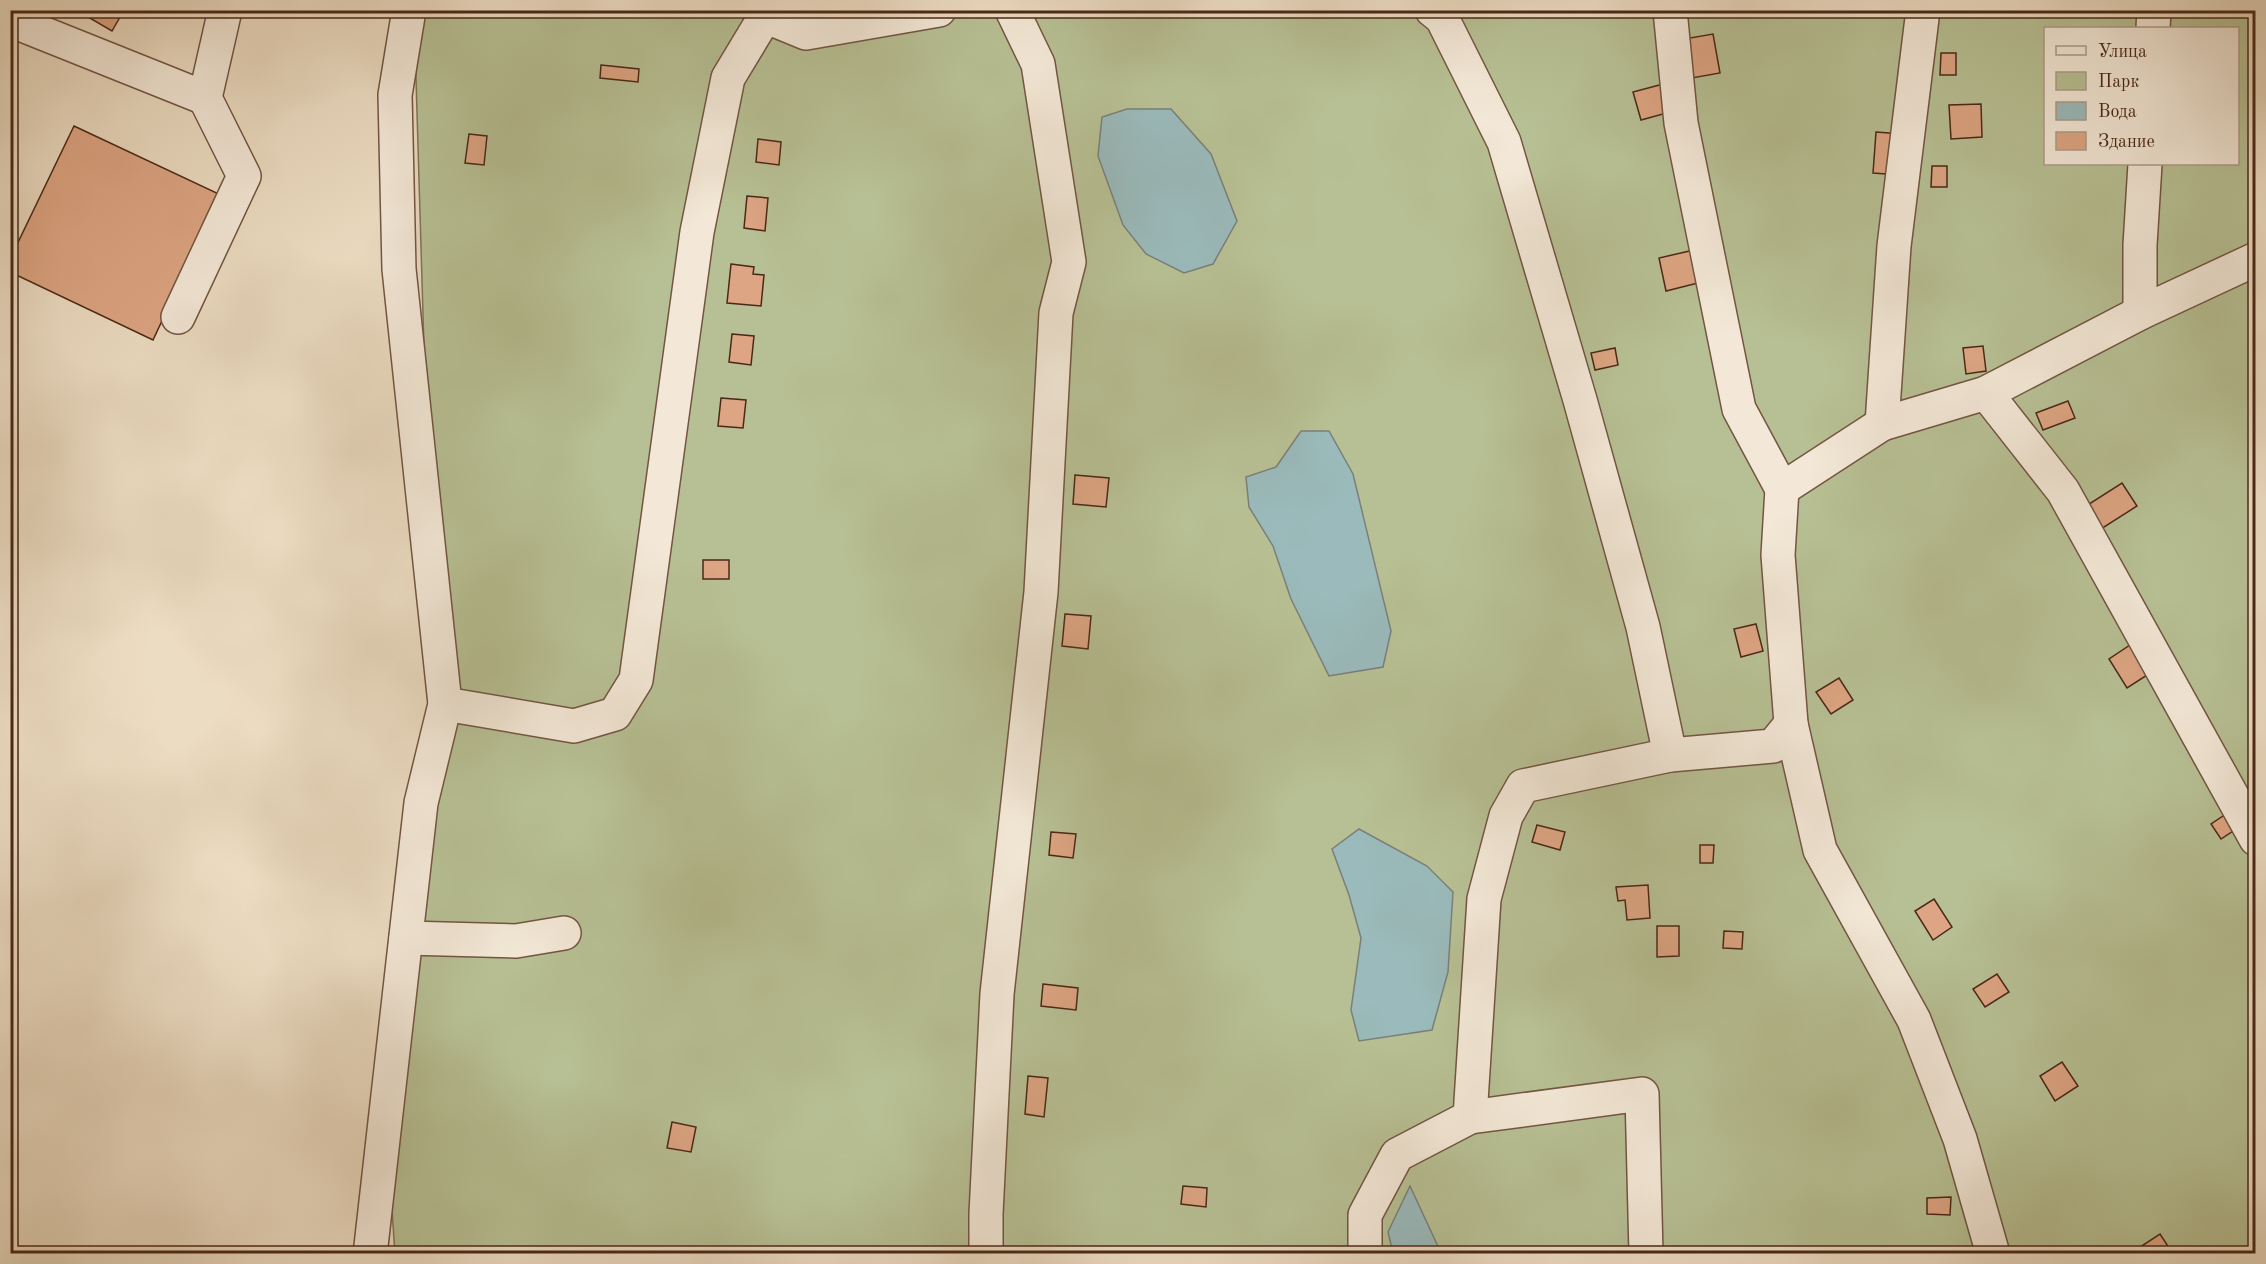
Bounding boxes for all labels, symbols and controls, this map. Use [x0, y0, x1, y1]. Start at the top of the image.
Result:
legend [2044, 27, 2239, 165]
text: Улица [2098, 43, 2147, 61]
text: Парк [2098, 73, 2139, 91]
text: Вода [2098, 103, 2137, 121]
text: Здание [2098, 133, 2155, 151]

